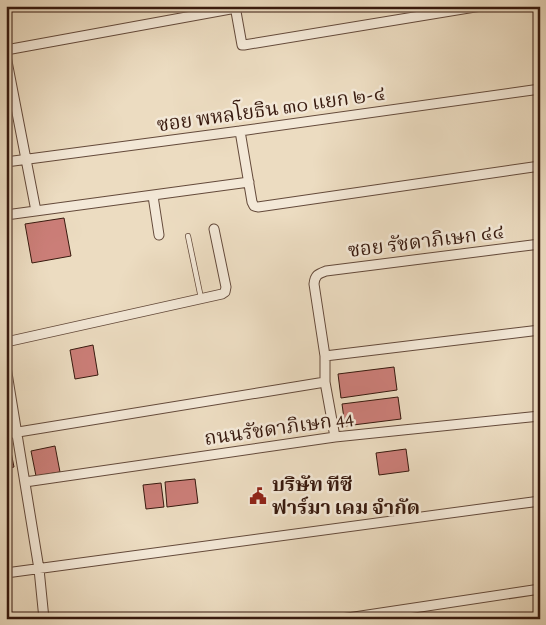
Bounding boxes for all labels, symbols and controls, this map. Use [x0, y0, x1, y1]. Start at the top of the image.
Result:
street label: ซอย พหลโยธิน ๓๐ แยก ๒-๔ [155, 79, 387, 138]
street label: ซอย รัชดาภิเษก ๔๔ [346, 218, 506, 264]
street label: ถนนรัชดาภิเษก 44 [203, 404, 355, 452]
place label: บริษัท ทีซี ฟาร์มา เคม จำกัด [272, 471, 420, 521]
public building icon: บริษัท ทีซี ฟาร์มา เคม จำกัด [248, 486, 268, 506]

